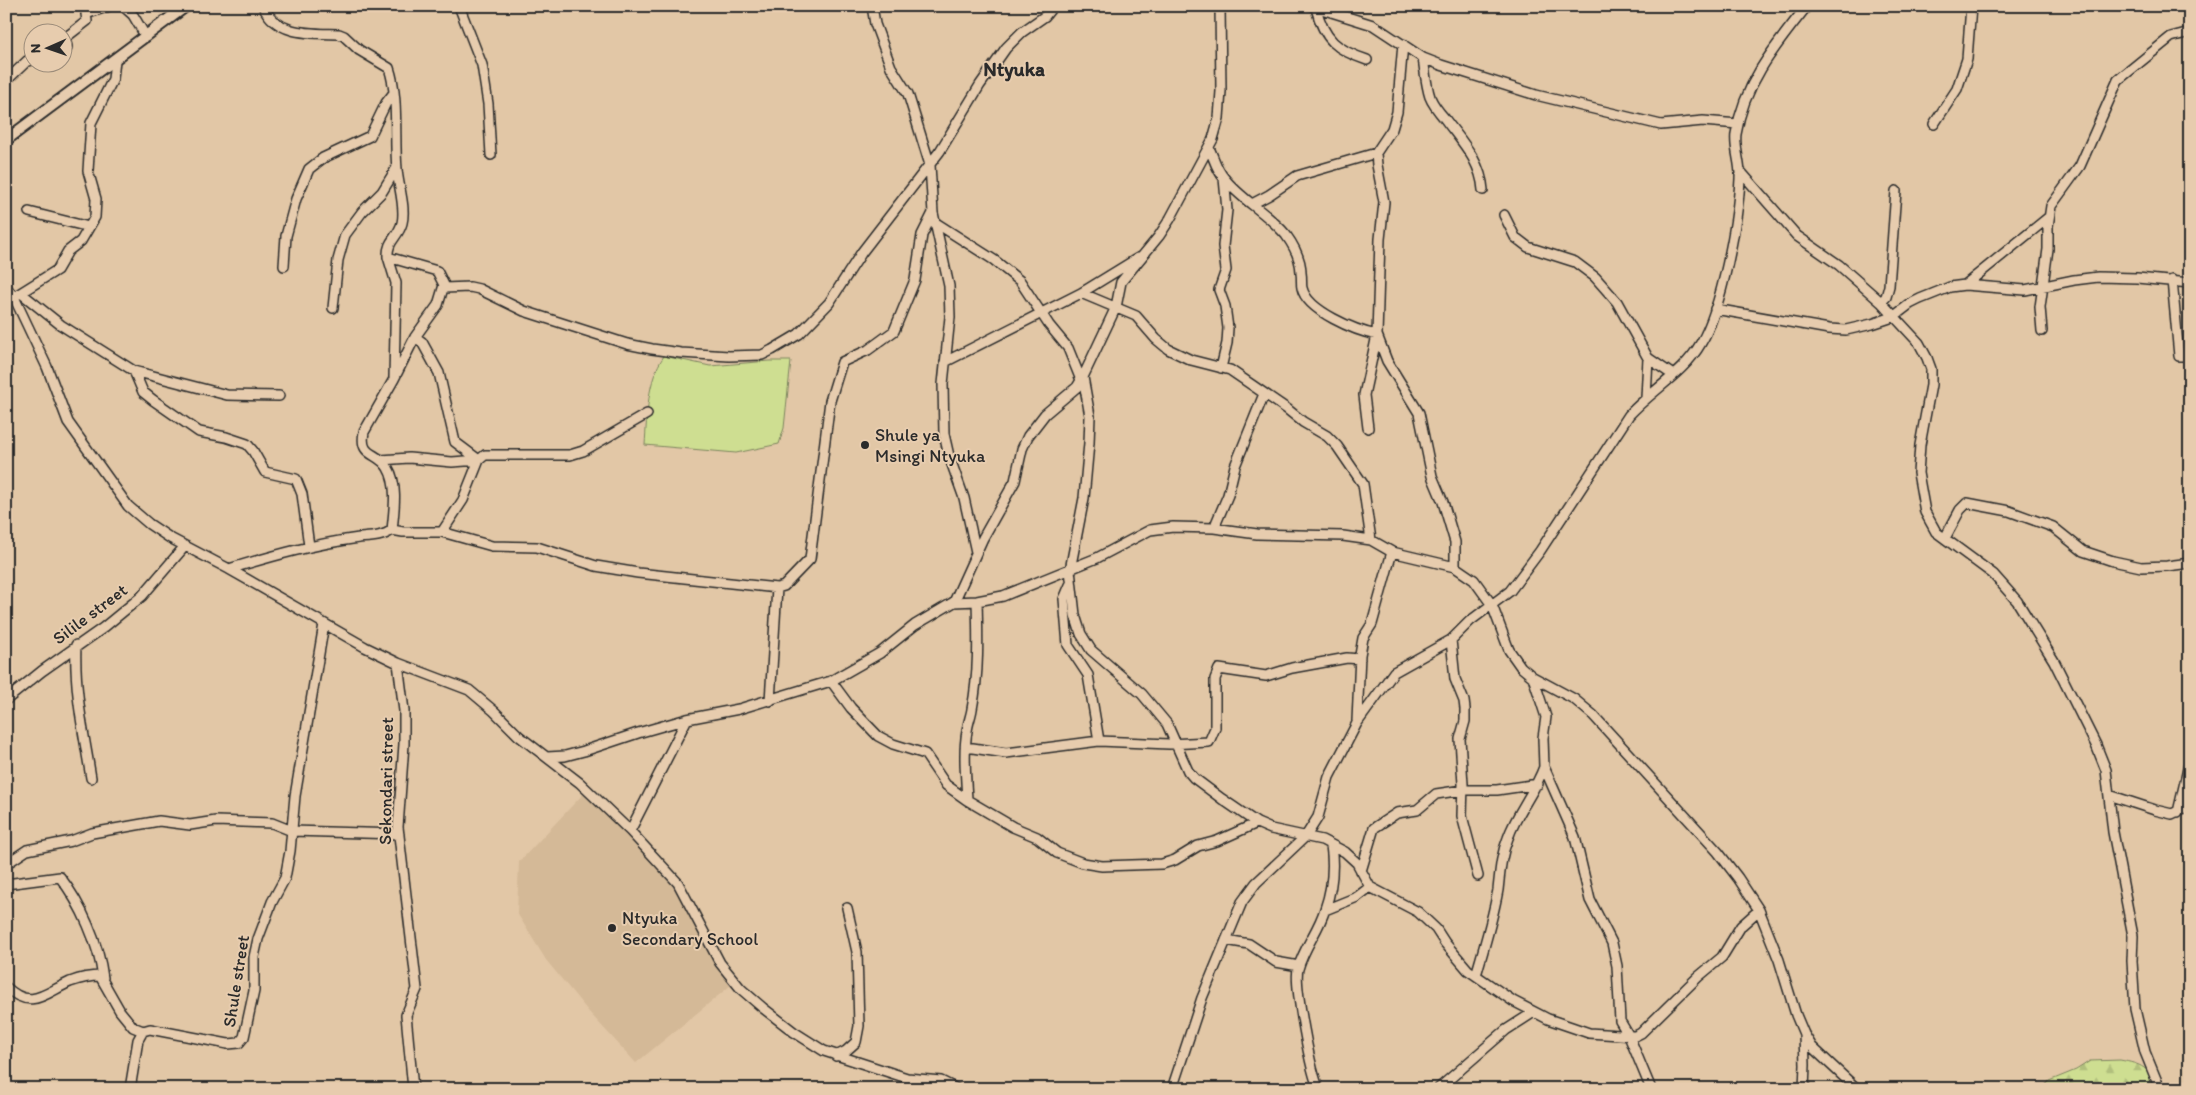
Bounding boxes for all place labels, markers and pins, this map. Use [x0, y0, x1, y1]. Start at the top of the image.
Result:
place label: Shule ya Msingi Ntyuka [875, 424, 986, 467]
marker: Shule ya Msingi Ntyuka [859, 439, 871, 451]
place label: Ntyuka Secondary School [622, 907, 758, 950]
marker: Ntyuka Secondary School [606, 922, 618, 934]

